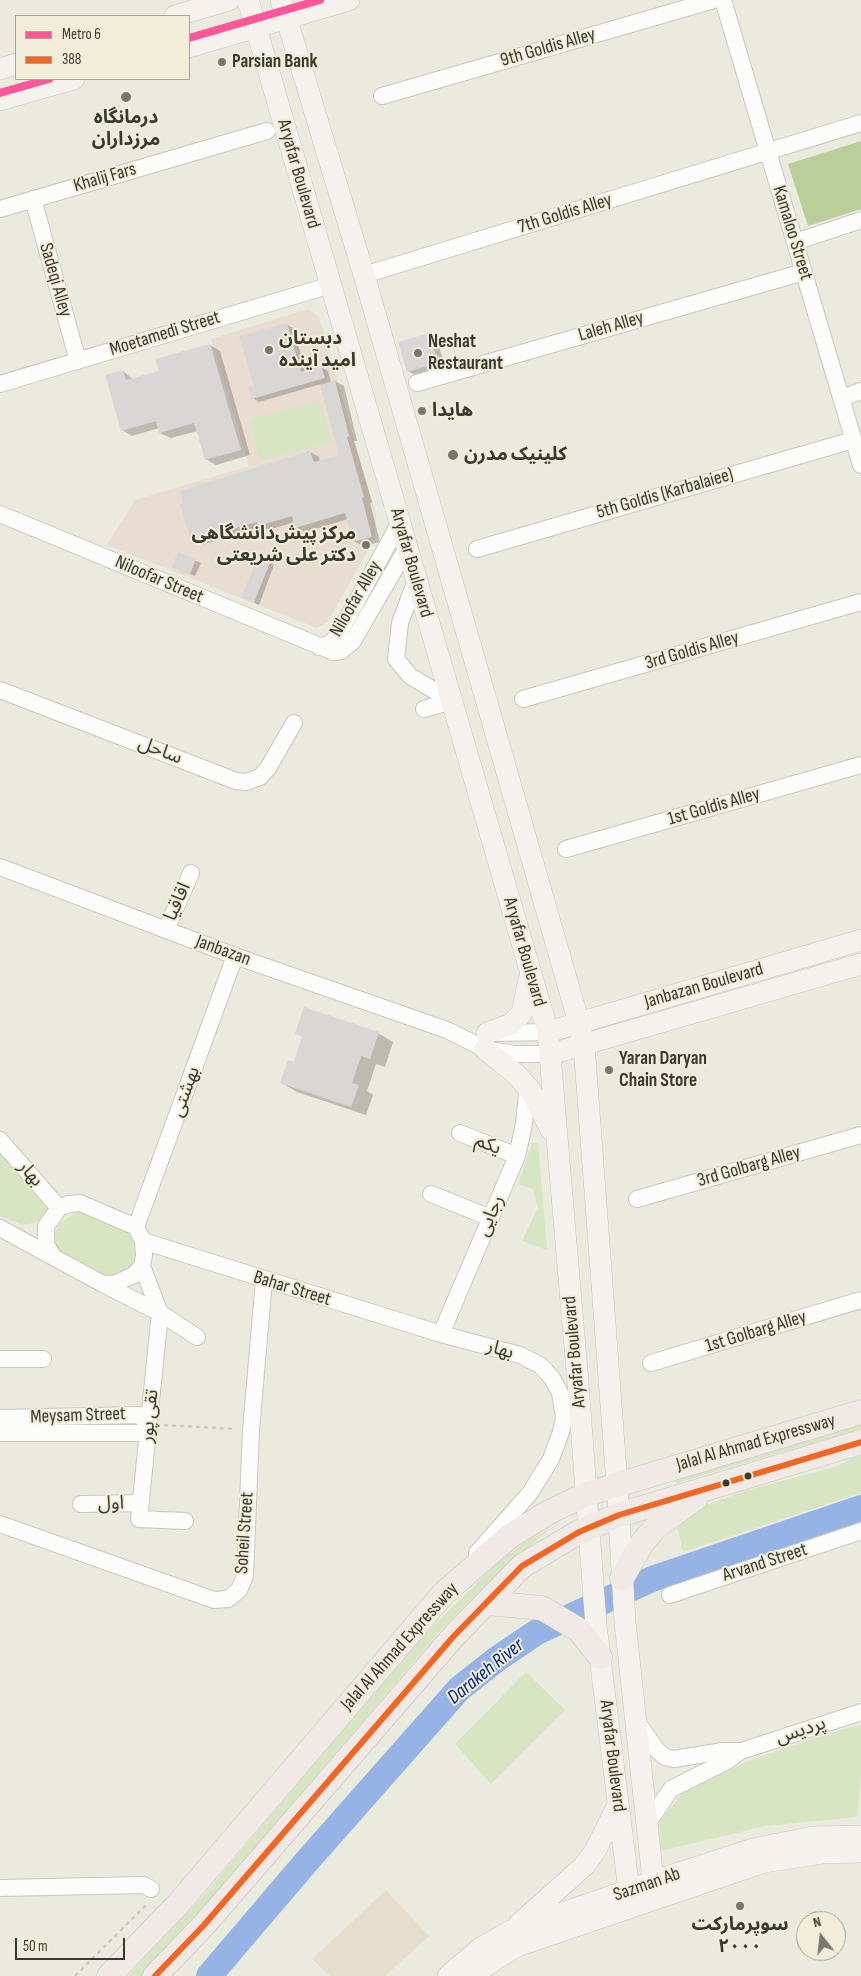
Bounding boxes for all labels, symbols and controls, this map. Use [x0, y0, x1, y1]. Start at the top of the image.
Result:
legend [15, 15, 190, 80]
street label: 9th Goldis Alley [498, 24, 598, 72]
text: Metro 6 [62, 25, 101, 44]
text: 388 [62, 50, 81, 69]
place label: Parsian Bank [232, 51, 318, 73]
marker: Parsian Bank [216, 56, 228, 68]
marker: درمانگاه مرزداران [119, 90, 133, 104]
place label: درمانگاه مرزداران [92, 107, 160, 151]
street label: Aryafar Boulevard [272, 117, 324, 231]
street label: Khalij Fars [71, 158, 139, 198]
street label: Kamaloo Street [767, 183, 817, 283]
street label: 7th Goldis Alley [515, 189, 615, 239]
street label: Sadeqi Alley [34, 240, 76, 320]
street label: Moetamedi Street [107, 306, 223, 362]
street label: Laleh Alley [576, 307, 646, 347]
place label: دبستان امید آینده [279, 328, 356, 372]
place label: Neshat Restaurant [428, 331, 503, 375]
marker: دبستان امید آینده [263, 344, 275, 356]
marker: Neshat Restaurant [412, 347, 424, 359]
place label: هایدا [432, 400, 473, 422]
marker: هایدا [416, 405, 428, 417]
place label: کلینیک مدرن [464, 444, 567, 466]
marker: کلینیک مدرن [446, 448, 460, 462]
street label: 5th Goldis (Karbalaiee) [594, 464, 736, 524]
street label: Aryafar Boulevard [385, 506, 437, 620]
place label: مرکز پیش‌دانشگاهی دکتر علی شریعتی [192, 523, 356, 567]
marker: مرکز پیش‌دانشگاهی دکتر علی شریعتی [360, 539, 372, 551]
street label: Niloofar Street [111, 551, 207, 609]
street label: Niloofar Alley [325, 557, 387, 641]
street label: 3rd Goldis Alley [642, 627, 742, 675]
street label: ساحل [135, 732, 185, 770]
street label: 1st Goldis Alley [665, 783, 763, 831]
street label: اقاقیا [160, 879, 196, 925]
street label: Aryafar Boulevard [498, 895, 550, 1009]
street label: Janbazan [192, 931, 254, 971]
street label: Janbazan Boulevard [642, 958, 766, 1014]
place label: Yaran Daryan Chain Store [619, 1048, 707, 1092]
street label: بهشتی [166, 1064, 206, 1120]
marker: Yaran Daryan Chain Store [603, 1064, 615, 1076]
street label: یکم [472, 1130, 504, 1160]
street label: 3rd Golbarg Alley [695, 1141, 803, 1193]
street label: بهار [12, 1156, 48, 1192]
street label: رجایی [472, 1192, 510, 1240]
street label: Bahar Street [250, 1266, 334, 1312]
street label: Aryafar Boulevard [559, 1295, 591, 1409]
street label: 1st Golbarg Alley [703, 1306, 809, 1358]
street label: بهار [484, 1335, 516, 1365]
street label: تقی پور [136, 1388, 164, 1444]
street label: Meysam Street [30, 1403, 126, 1429]
street label: Jalal Al Ahmad Expressway [674, 1409, 838, 1477]
unlabelled marker [743, 1471, 753, 1481]
unlabelled marker [721, 1478, 731, 1488]
street label: Soheil Street [231, 1491, 259, 1575]
street label: اول [98, 1492, 124, 1516]
street label: Arvand Street [720, 1539, 810, 1587]
street label: Jalal Al Ahmad Expressway [336, 1578, 464, 1716]
water label: Darakeh River [443, 1634, 529, 1710]
street label: Aryafar Boulevard [594, 1699, 630, 1813]
street label: پردیس [773, 1712, 829, 1750]
street label: Sazman Ab [611, 1863, 683, 1907]
marker: سوپرمارکت ۲۰۰۰ [734, 1900, 746, 1912]
north arrow [796, 1911, 846, 1961]
text: N [811, 1913, 823, 1931]
place label: سوپرمارکت ۲۰۰۰ [691, 1914, 789, 1958]
scale bar [18, 1928, 128, 1960]
text: 50 m [23, 1937, 48, 1956]

